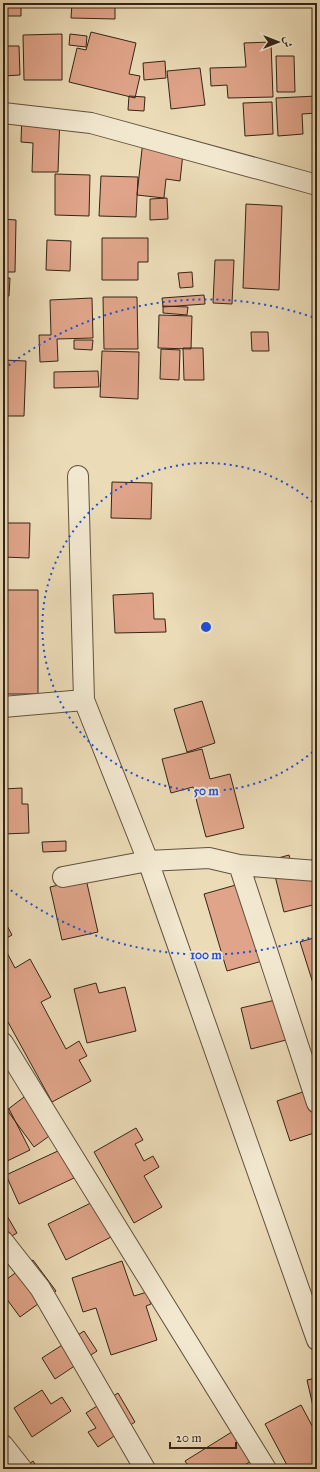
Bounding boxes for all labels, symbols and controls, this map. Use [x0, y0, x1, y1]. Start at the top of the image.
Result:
north arrow [258, 22, 298, 62]
text: ش [281, 37, 294, 48]
centre of rings [199, 620, 213, 634]
text: 50 m [193, 784, 220, 798]
text: 100 m [190, 948, 223, 962]
scale bar [170, 1424, 236, 1450]
text: 20 m [176, 1431, 202, 1445]

